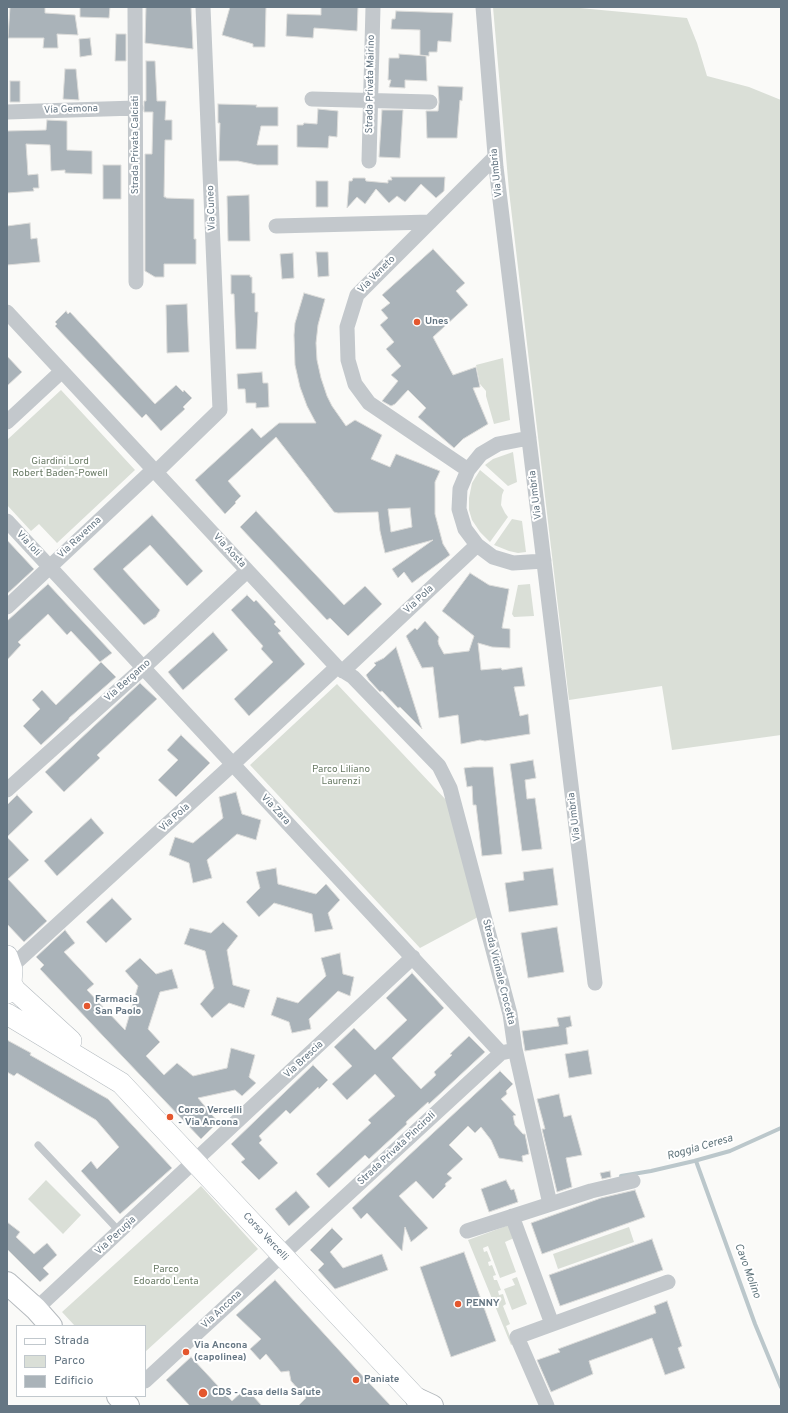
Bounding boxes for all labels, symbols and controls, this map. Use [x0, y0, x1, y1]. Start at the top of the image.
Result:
street label: Strada Privata Mairino [364, 34, 378, 134]
street label: Strada Privata Calciati [130, 96, 142, 194]
street label: Via Gemona [44, 103, 98, 117]
street label: Via Umbria [488, 148, 506, 198]
street label: Via Cuneo [205, 185, 219, 231]
street label: Via Veneto [356, 254, 398, 296]
place label: Unes [425, 316, 448, 328]
marker: Unes [412, 317, 422, 327]
park label: Giardini Lord Robert Baden-Powell [12, 456, 108, 480]
street label: Via Umbria [527, 470, 545, 520]
street label: Via Ravenna [56, 515, 104, 561]
street label: Via Ioli [13, 529, 43, 559]
street label: Via Aosta [210, 531, 248, 571]
street label: Via Pola [402, 583, 436, 617]
street label: Via Bergamo [103, 657, 153, 705]
park label: Parco Liliano Laurenzi [312, 764, 370, 788]
street label: Via Zara [258, 792, 292, 828]
street label: Via Umbria [566, 792, 584, 842]
street label: Via Pola [157, 801, 193, 835]
street label: Strada Vicinale Crocetta [479, 918, 517, 1026]
place label: Farmacia San Paolo [95, 994, 141, 1018]
marker: Farmacia San Paolo [82, 1001, 92, 1011]
street label: Via Brescia [282, 1039, 326, 1081]
place label: Corso Vercelli - Via Ancona [178, 1105, 242, 1128]
street label: Strada Privata Pinciroli [356, 1110, 438, 1188]
marker: Corso Vercelli - Via Ancona [165, 1112, 175, 1122]
water label: Roggia Ceresa [666, 1132, 734, 1164]
street label: Corso Vercelli [240, 1210, 290, 1264]
street label: Via Perugia [93, 1214, 139, 1258]
water label: Cavo Molino [731, 1242, 763, 1300]
park label: Parco Edoardo Lenta [133, 1264, 199, 1288]
street label: Via Ancona [199, 1288, 245, 1332]
place label: PENNY [466, 1298, 500, 1310]
marker: PENNY [453, 1299, 463, 1309]
legend [16, 1325, 146, 1397]
text: Strada [54, 1333, 89, 1349]
place label: Via Ancona (capolinea) [194, 1340, 247, 1364]
marker: Via Ancona (capolinea) [181, 1347, 191, 1357]
text: Parco [54, 1353, 85, 1369]
text: Edificio [54, 1373, 93, 1389]
place label: Paniate [364, 1374, 399, 1386]
marker: Paniate [351, 1375, 361, 1385]
marker: CDS - Casa della Salute [197, 1387, 209, 1399]
place label: CDS - Casa della Salute [212, 1387, 321, 1399]

